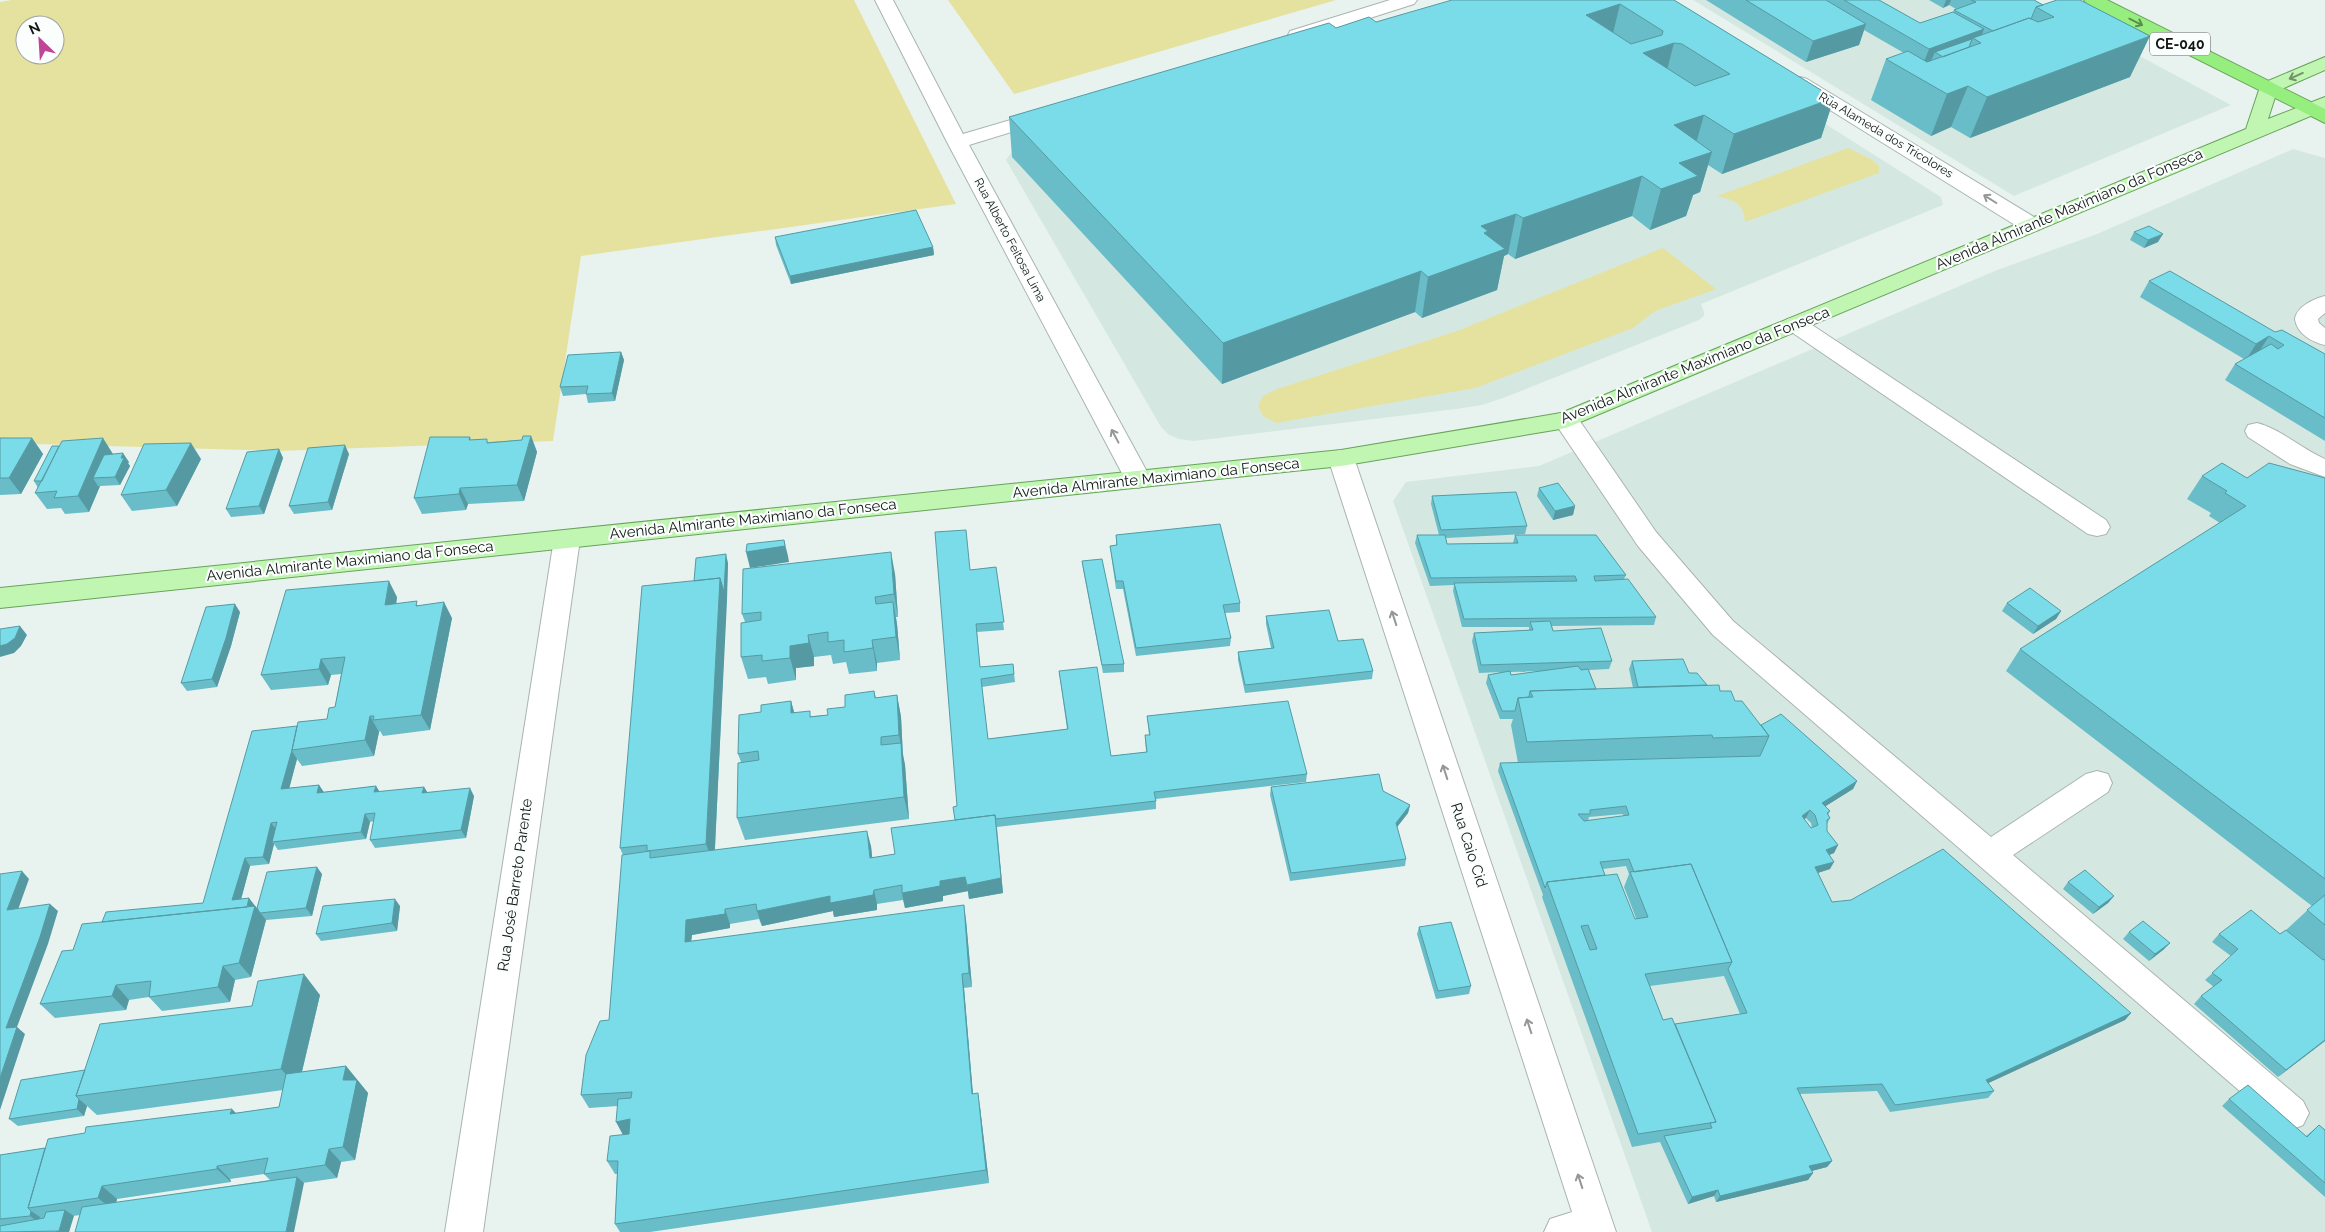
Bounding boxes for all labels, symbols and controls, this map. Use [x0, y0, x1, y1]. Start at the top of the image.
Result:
north arrow [15, 15, 65, 65]
one-way arrow [2129, 17, 2144, 27]
text: N [26, 19, 43, 38]
road number: CE-040 [2150, 33, 2210, 56]
one-way arrow [2289, 71, 2304, 81]
street label: Rua Alameda dos Tricolores [1816, 89, 1956, 181]
street label: Avenida Almirante Maximiano da Fonseca [1933, 144, 2205, 274]
street label: Rua Alberto Feitosa Lima [971, 176, 1049, 304]
one-way arrow [1983, 193, 1997, 203]
street label: Avenida Almirante Maximiano da Fonseca [1558, 303, 1832, 427]
one-way arrow [1110, 429, 1120, 444]
street label: Avenida Almirante Maximiano da Fonseca [1012, 454, 1300, 502]
street label: Avenida Almirante Maximiano da Fonseca [609, 495, 897, 543]
street label: Avenida Almirante Maximiano da Fonseca [206, 537, 494, 585]
one-way arrow [1389, 611, 1398, 626]
one-way arrow [1440, 765, 1449, 781]
street label: Rua José Barreto Parente [494, 797, 536, 973]
street label: Rua Caio Cid [1447, 800, 1491, 890]
one-way arrow [1523, 1019, 1533, 1035]
one-way arrow [1574, 1173, 1584, 1189]

